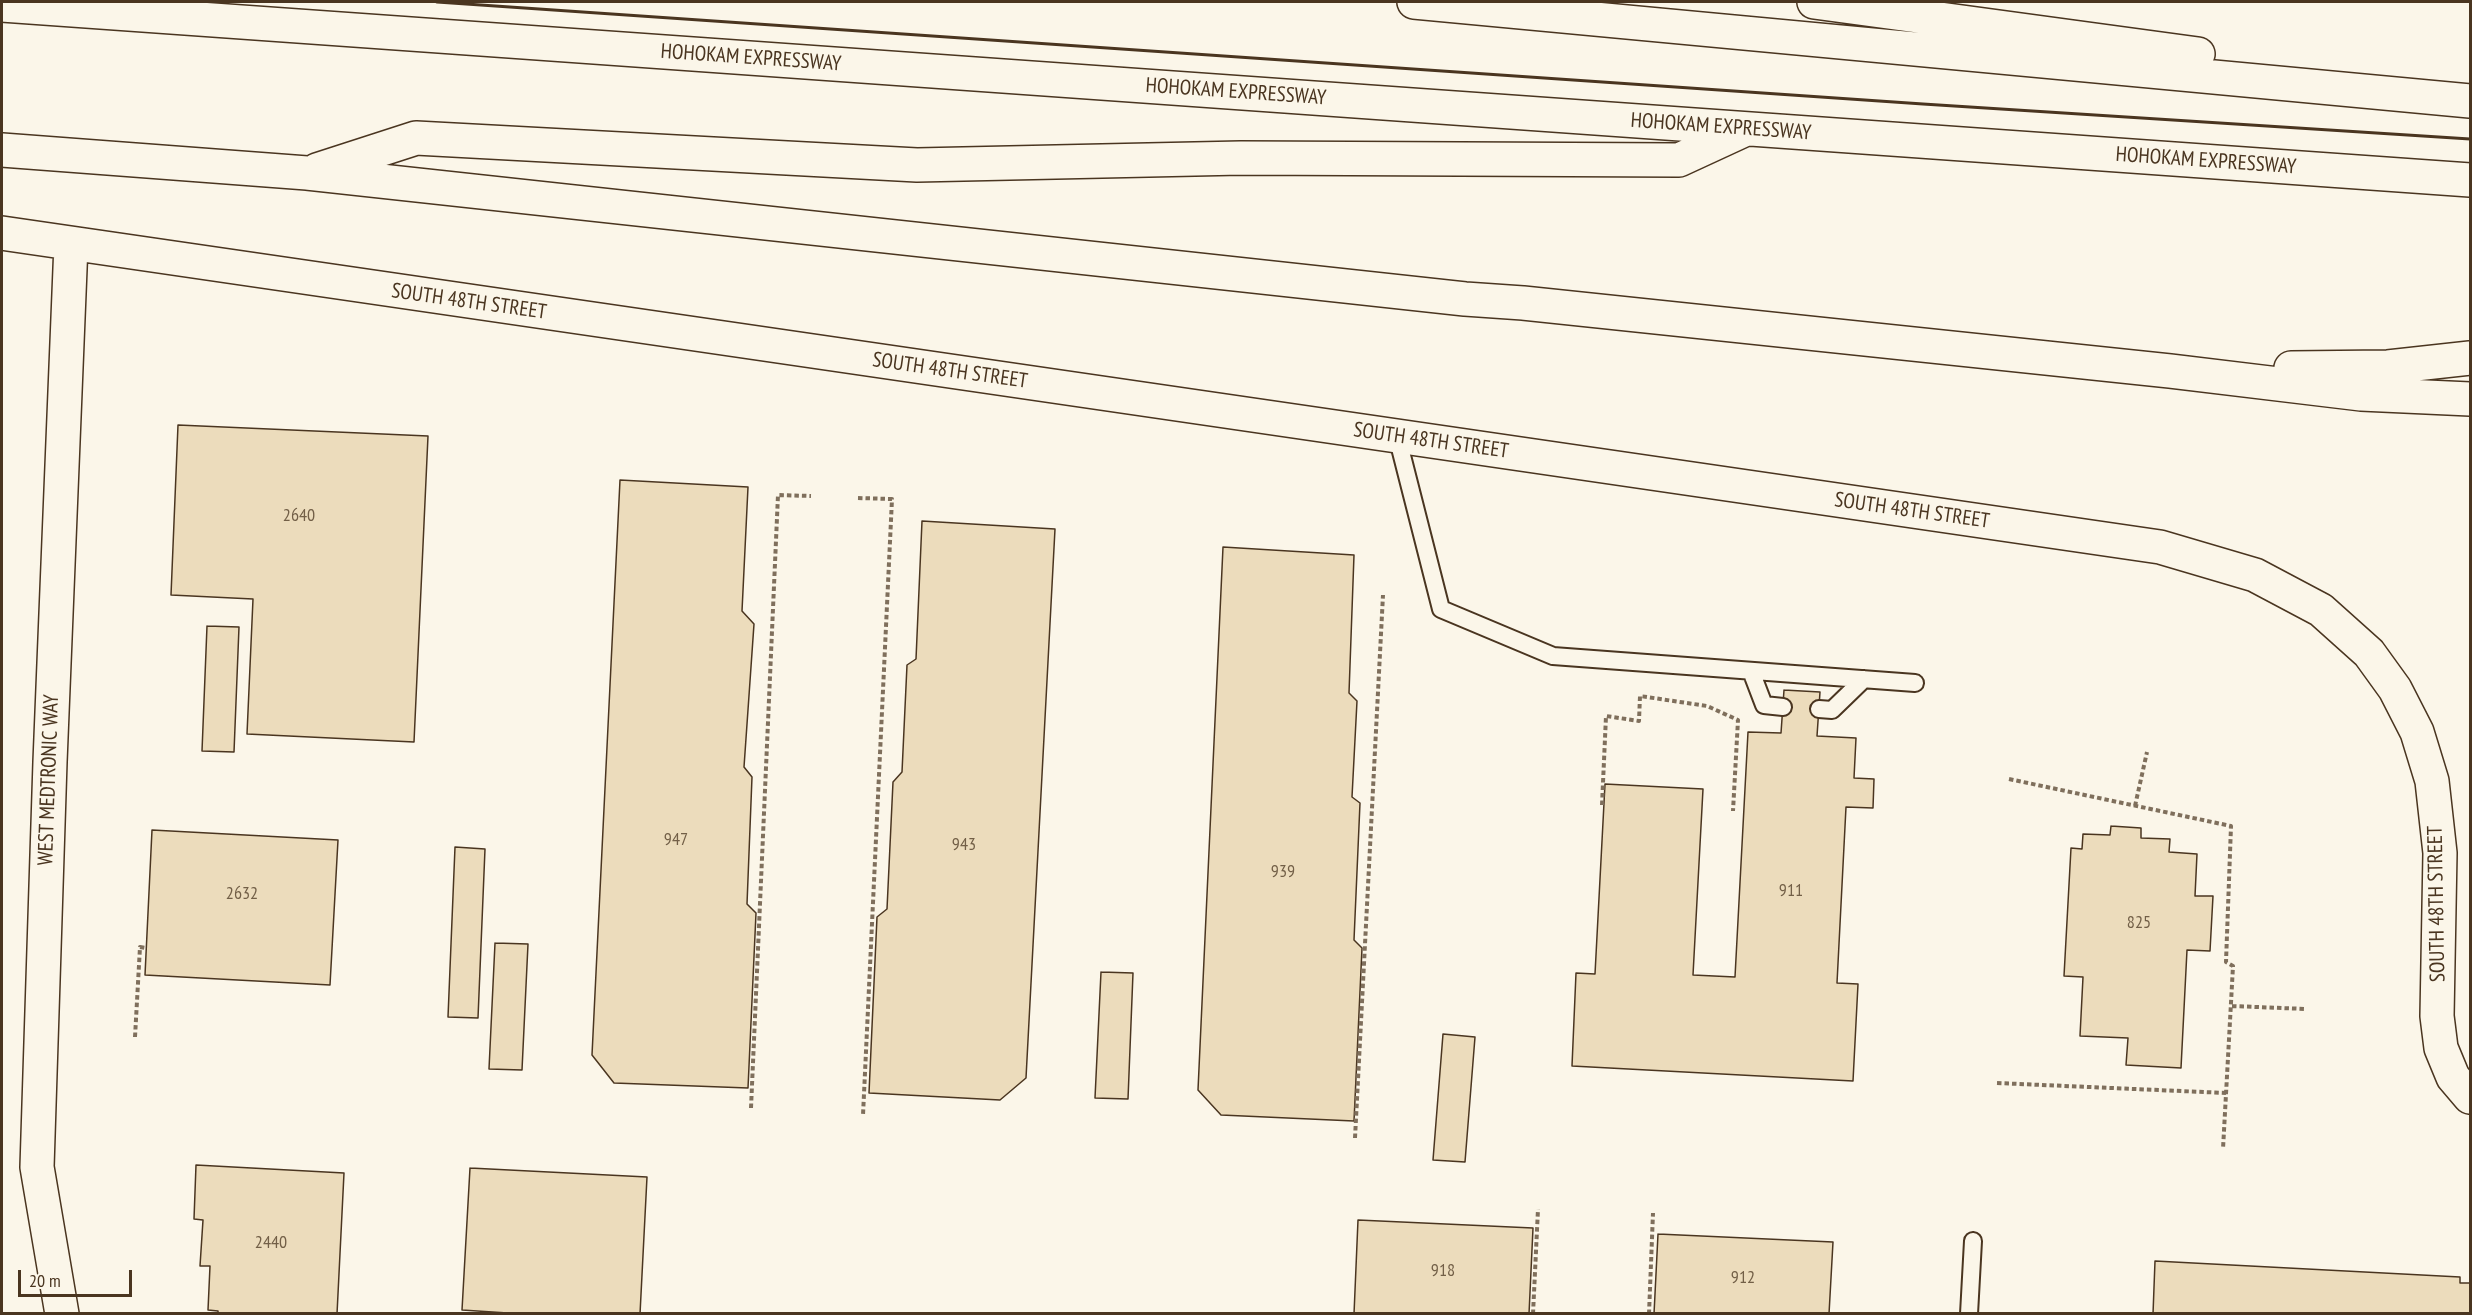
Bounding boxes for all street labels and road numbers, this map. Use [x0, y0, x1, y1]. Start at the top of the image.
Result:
street label: HOHOKAM EXPRESSWAY [660, 39, 842, 77]
street label: HOHOKAM EXPRESSWAY [1145, 73, 1327, 111]
street label: HOHOKAM EXPRESSWAY [1630, 108, 1812, 146]
street label: HOHOKAM EXPRESSWAY [2115, 142, 2297, 180]
street label: SOUTH 48TH STREET [390, 279, 548, 325]
street label: SOUTH 48TH STREET [871, 348, 1029, 394]
street label: SOUTH 48TH STREET [1352, 418, 1510, 464]
street label: SOUTH 48TH STREET [1833, 488, 1991, 534]
street label: WEST MEDTRONIC WAY [33, 694, 65, 866]
street label: SOUTH 48TH STREET [2423, 826, 2451, 982]

